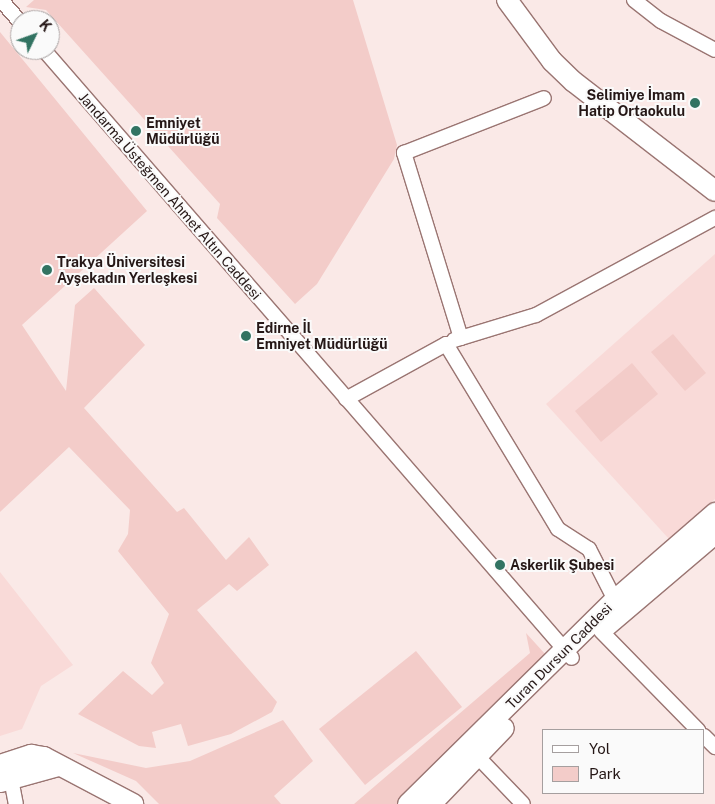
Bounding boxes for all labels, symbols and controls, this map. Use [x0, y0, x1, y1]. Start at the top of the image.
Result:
north arrow [10, 10, 60, 60]
text: K [36, 17, 55, 35]
place label: Selimiye İmam Hatip Ortaokulu [578, 87, 685, 120]
street label: Jandarma Üsteğmen Ahmet Altın Caddesi [75, 89, 265, 303]
marker: Selimiye İmam Hatip Ortaokulu [689, 97, 701, 109]
place label: Emniyet Müdürlüğü [146, 115, 220, 148]
marker: Emniyet Müdürlüğü [130, 125, 142, 137]
place label: Trakya Üniversitesi Ayşekadın Yerleşkesi [57, 254, 197, 286]
marker: Trakya Üniversitesi Ayşekadın Yerleşkesi [41, 264, 53, 276]
place label: Edirne İl Emniyet Müdürlüğü [256, 320, 387, 352]
marker: Edirne İl Emniyet Müdürlüğü [240, 330, 252, 342]
place label: Askerlik Şubesi [510, 557, 614, 573]
marker: Askerlik Şubesi [494, 559, 506, 571]
street label: Turan Dursun Caddesi [503, 600, 615, 712]
legend [542, 729, 705, 794]
text: Yol [589, 740, 610, 757]
text: Park [589, 765, 621, 782]

